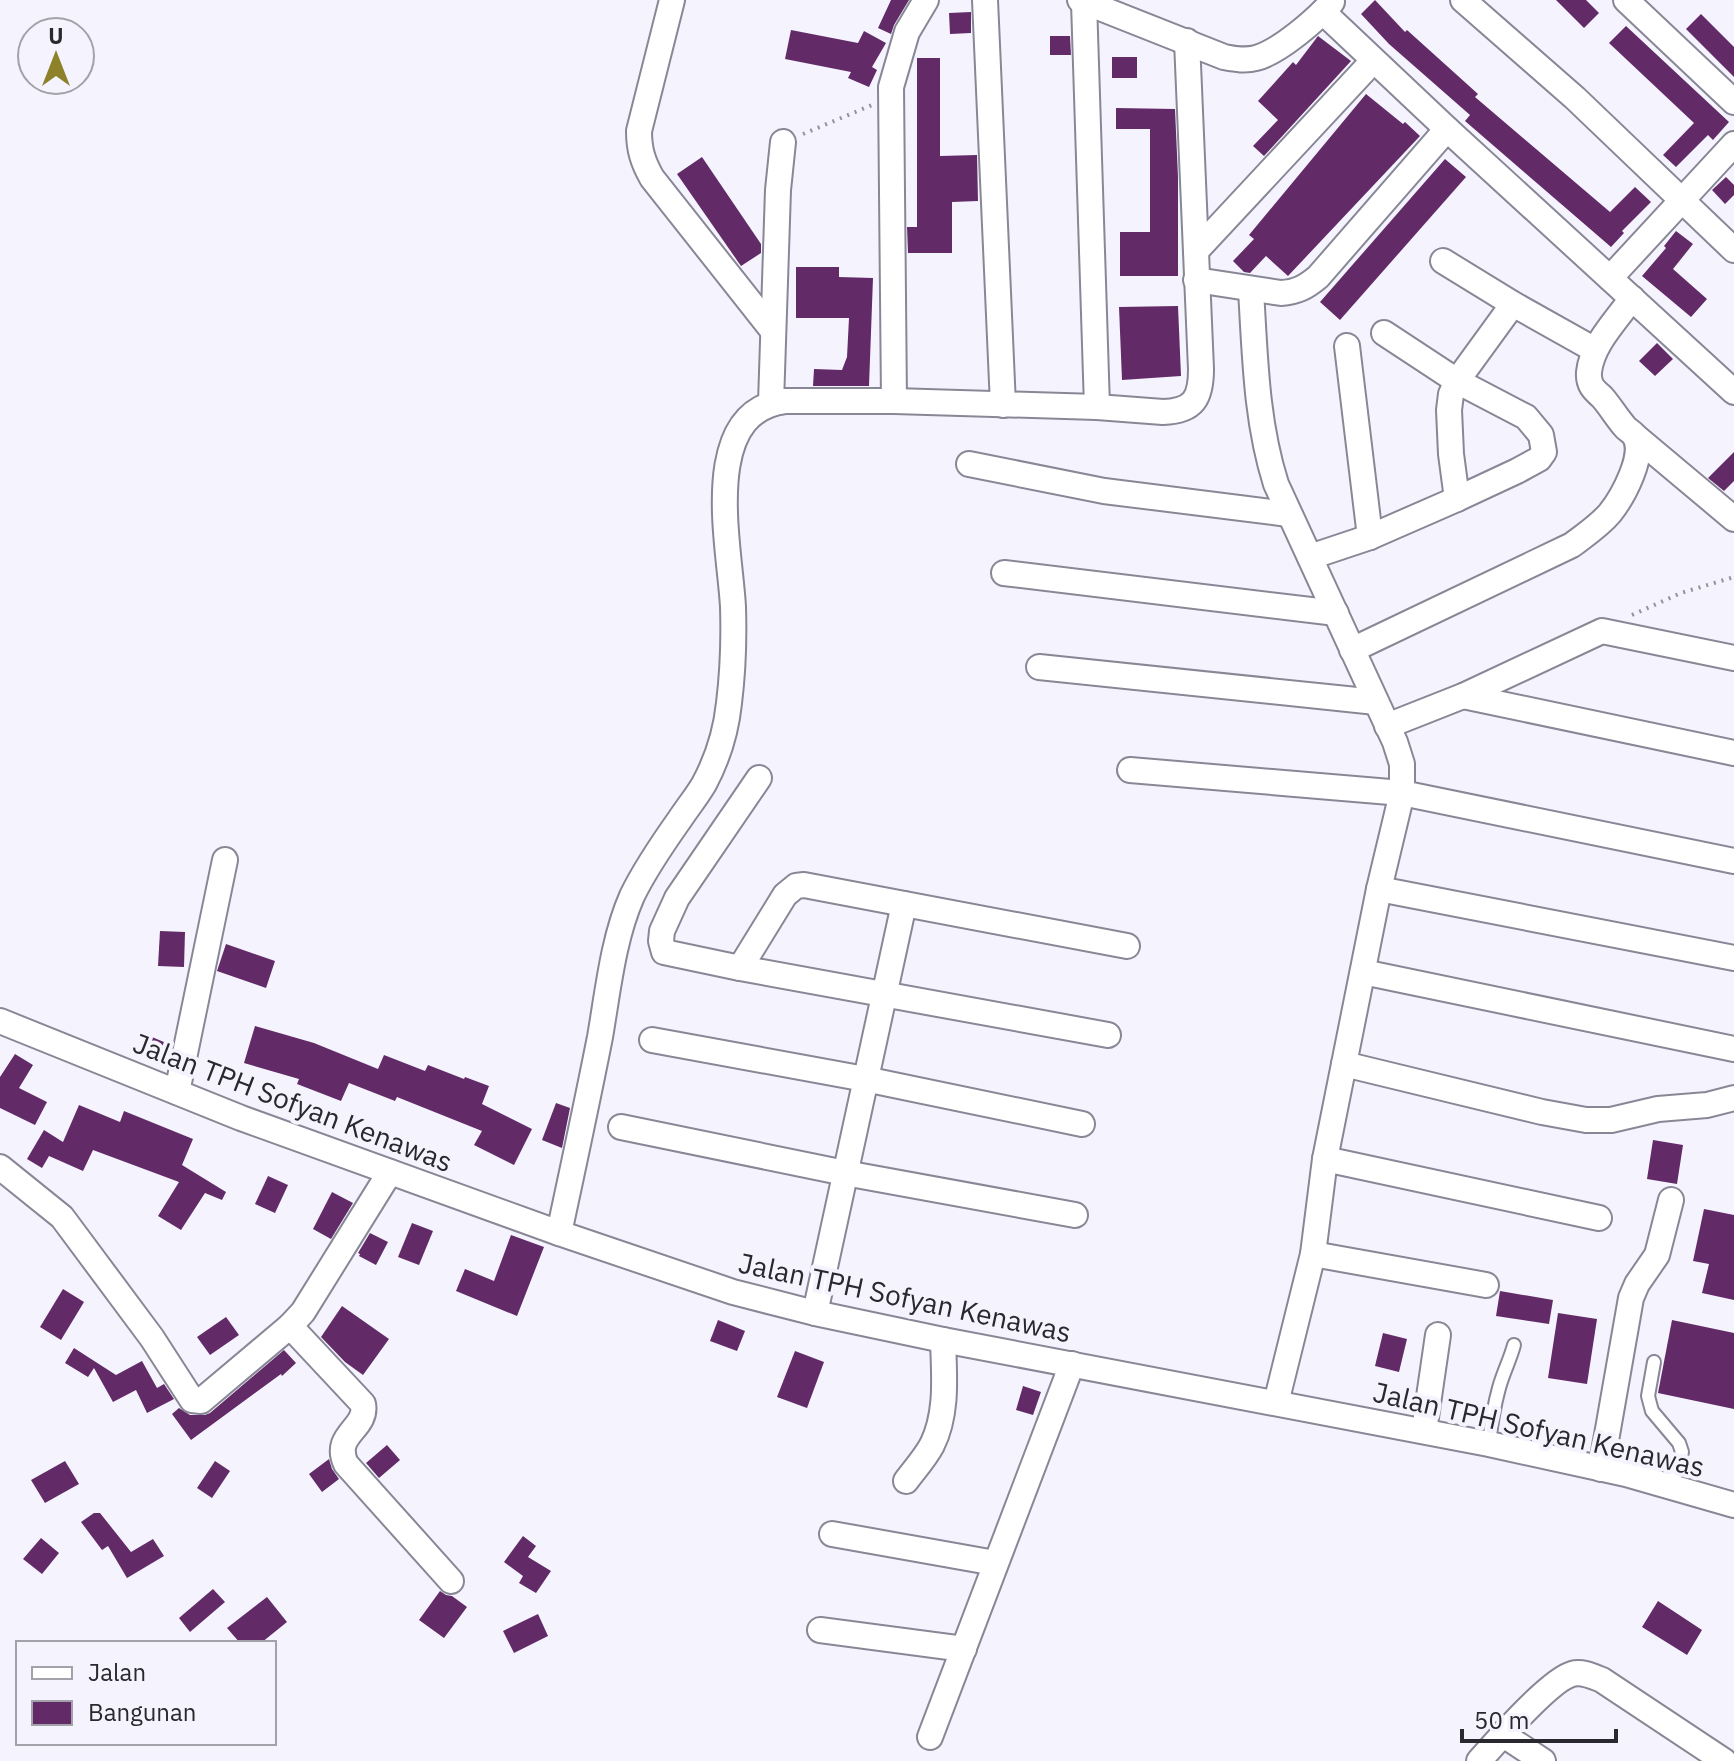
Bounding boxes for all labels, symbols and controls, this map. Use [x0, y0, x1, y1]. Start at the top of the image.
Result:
north arrow [16, 16, 96, 96]
text: U [48, 21, 64, 50]
street label: Jalan TPH Sofyan Kenawas [128, 1024, 458, 1180]
street label: Jalan TPH Sofyan Kenawas [735, 1244, 1075, 1350]
street label: Jalan TPH Sofyan Kenawas [1370, 1373, 1708, 1485]
legend [16, 1641, 276, 1745]
text: Jalan [88, 1656, 146, 1688]
scale bar [1462, 1693, 1616, 1743]
text: Bangunan [88, 1696, 196, 1728]
text: 50 m [1474, 1704, 1529, 1736]

